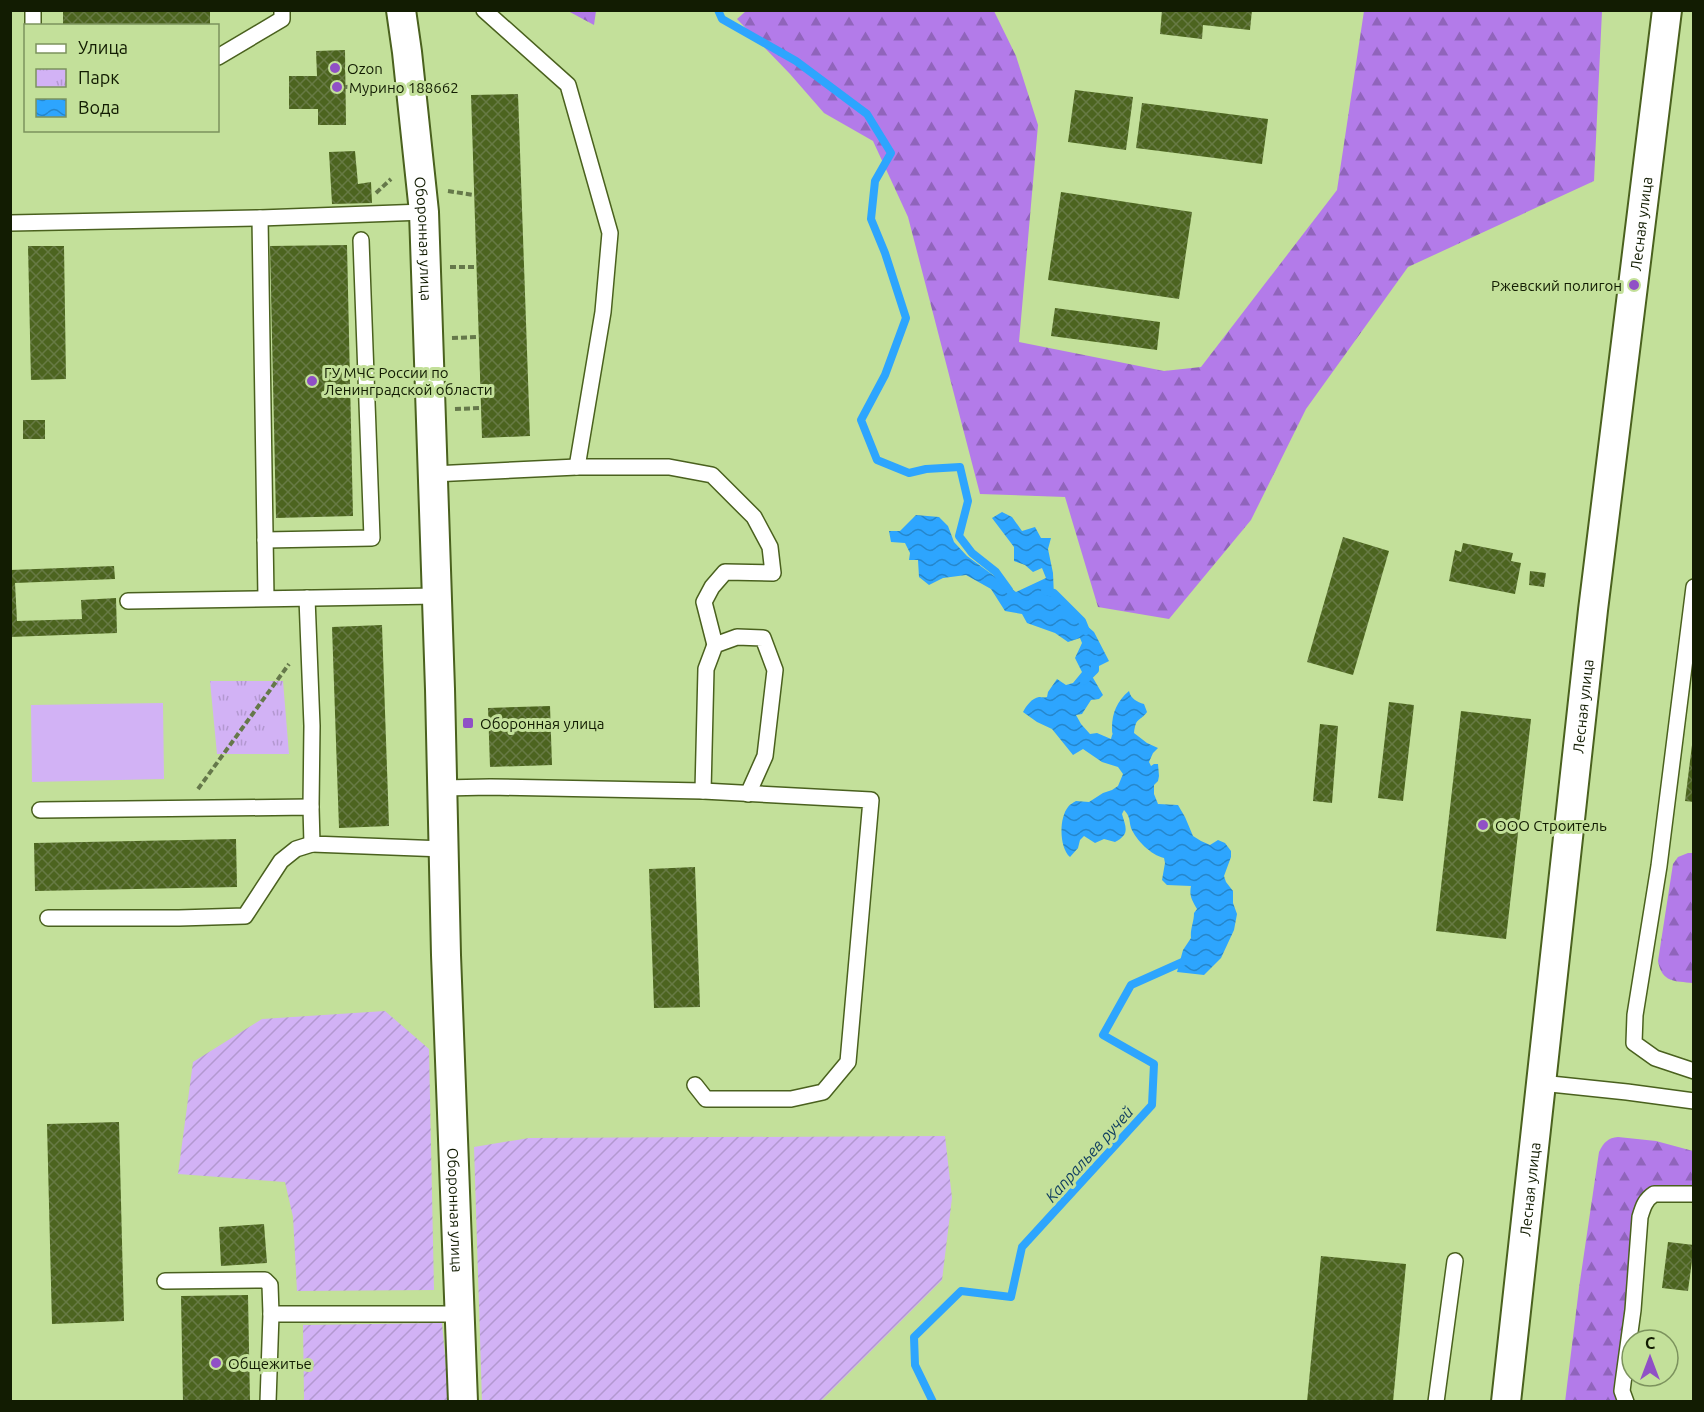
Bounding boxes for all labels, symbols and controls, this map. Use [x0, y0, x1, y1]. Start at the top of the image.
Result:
legend [24, 24, 219, 132]
text: Улица [78, 37, 128, 57]
place label: Ozon [347, 60, 383, 77]
marker: Ozon [328, 61, 342, 75]
text: Парк [78, 67, 119, 87]
place label: Мурино 188662 [349, 79, 459, 96]
marker: Мурино 188662 [330, 80, 344, 94]
text: Вода [78, 97, 120, 117]
street label: Оборонная улица [412, 176, 435, 301]
street label: Лесная улица [1626, 176, 1655, 272]
place label: Ржевский полигон [1491, 277, 1622, 294]
marker: Ржевский полигон [1627, 278, 1641, 292]
place label: ГУ МЧС России по Ленинградской области [324, 364, 493, 398]
marker: ГУ МЧС России по Ленинградской области [305, 374, 319, 388]
street label: Лесная улица [1569, 658, 1596, 754]
place label: Оборонная улица [480, 715, 605, 732]
marker: Оборонная улица [461, 716, 475, 730]
place label: ООО Строитель [1495, 817, 1607, 834]
marker: ООО Строитель [1476, 818, 1490, 832]
water label: Капральев ручей [1041, 1102, 1137, 1205]
street label: Лесная улица [1516, 1141, 1543, 1237]
street label: Оборонная улица [445, 1148, 467, 1273]
north arrow [1620, 1328, 1680, 1388]
text: С [1645, 1334, 1655, 1352]
place label: Общежитье [228, 1355, 312, 1372]
marker: Общежитье [209, 1356, 223, 1370]

